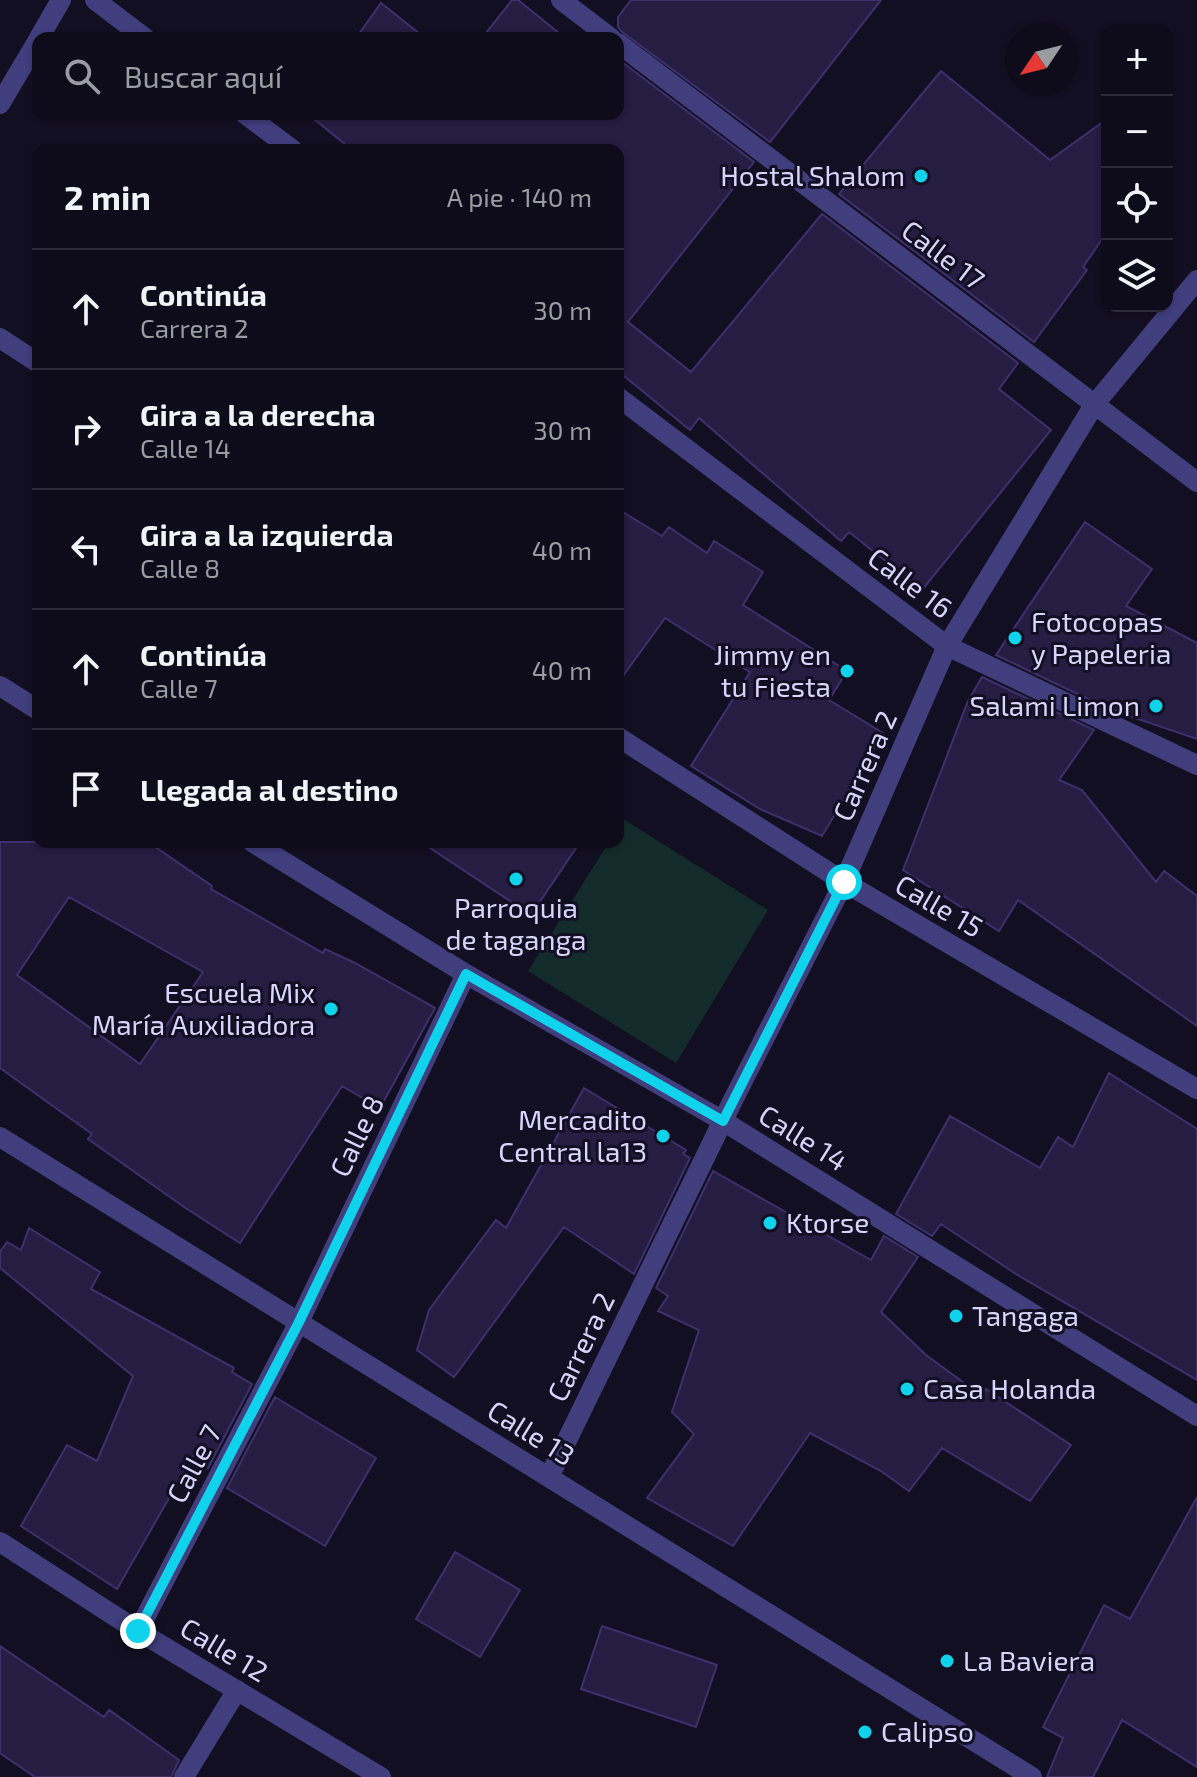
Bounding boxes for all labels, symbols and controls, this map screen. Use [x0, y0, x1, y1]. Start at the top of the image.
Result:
north arrow [1005, 24, 1077, 96]
map controls [1101, 24, 1173, 312]
button: + [1101, 24, 1173, 96]
search box [32, 32, 624, 120]
icon: search [60, 54, 104, 98]
text: Buscar aquí [124, 58, 282, 94]
button: − [1101, 96, 1173, 168]
place label: Hostal Shalom [720, 158, 905, 192]
marker: Hostal Shalom [912, 167, 930, 185]
button: locate [1101, 168, 1173, 240]
text: 2 min [64, 176, 151, 217]
text: A pie · 140 m [447, 181, 592, 212]
street label: Calle 17 [896, 212, 992, 296]
button: layers [1101, 240, 1173, 312]
text: Continúa [140, 276, 267, 312]
icon: ahead [64, 287, 108, 331]
text: 30 m [533, 294, 592, 325]
text: Carrera 2 [140, 312, 249, 343]
text: Gira a la derecha [140, 396, 376, 432]
icon: right [64, 407, 108, 451]
text: 30 m [533, 414, 592, 445]
text: Calle 14 [140, 432, 231, 463]
text: Gira a la izquierda [140, 516, 394, 552]
icon: left [64, 527, 108, 571]
text: 40 m [532, 534, 592, 565]
street label: Calle 16 [862, 540, 959, 625]
text: Calle 8 [140, 552, 220, 583]
place label: Fotocopas y Papeleria [1031, 604, 1171, 670]
marker: Fotocopas y Papeleria [1006, 629, 1024, 647]
text: Continúa [140, 636, 267, 672]
place label: Jimmy en tu Fiesta [714, 637, 831, 703]
icon: ahead [64, 647, 108, 691]
text: 40 m [532, 654, 592, 685]
marker: Jimmy en tu Fiesta [838, 662, 856, 680]
text: Calle 7 [140, 672, 218, 703]
place label: Salami Limon [969, 688, 1140, 722]
marker: Salami Limon [1147, 697, 1165, 715]
street label: Carrera 2 [825, 705, 903, 826]
icon: arrive [64, 767, 108, 811]
text: Llegada al destino [140, 771, 399, 807]
route start [826, 864, 862, 900]
street label: Calle 15 [890, 867, 989, 944]
marker: Parroquia de taganga [507, 870, 525, 888]
place label: Parroquia de taganga [446, 890, 586, 956]
place label: Escuela Mix María Auxiliadora [92, 975, 315, 1041]
marker: Escuela Mix María Auxiliadora [322, 1000, 340, 1018]
street label: Calle 8 [322, 1089, 390, 1182]
street label: Calle 14 [753, 1097, 854, 1177]
place label: Mercadito Central la13 [498, 1102, 647, 1168]
marker: Mercadito Central la13 [654, 1127, 672, 1145]
place label: Ktorse [786, 1205, 869, 1239]
marker: Ktorse [761, 1214, 779, 1232]
street label: Carrera 2 [539, 1287, 621, 1407]
place label: Tangaga [972, 1298, 1079, 1332]
marker: Tangaga [947, 1307, 965, 1325]
place label: Casa Holanda [923, 1371, 1096, 1405]
marker: Casa Holanda [898, 1380, 916, 1398]
street label: Calle 13 [482, 1392, 581, 1472]
street label: Calle 7 [158, 1419, 228, 1508]
street label: Calle 12 [175, 1610, 274, 1688]
route end [120, 1613, 156, 1649]
place label: La Baviera [963, 1643, 1095, 1677]
marker: La Baviera [938, 1652, 956, 1670]
place label: Calipso [881, 1714, 974, 1748]
marker: Calipso [856, 1723, 874, 1741]

